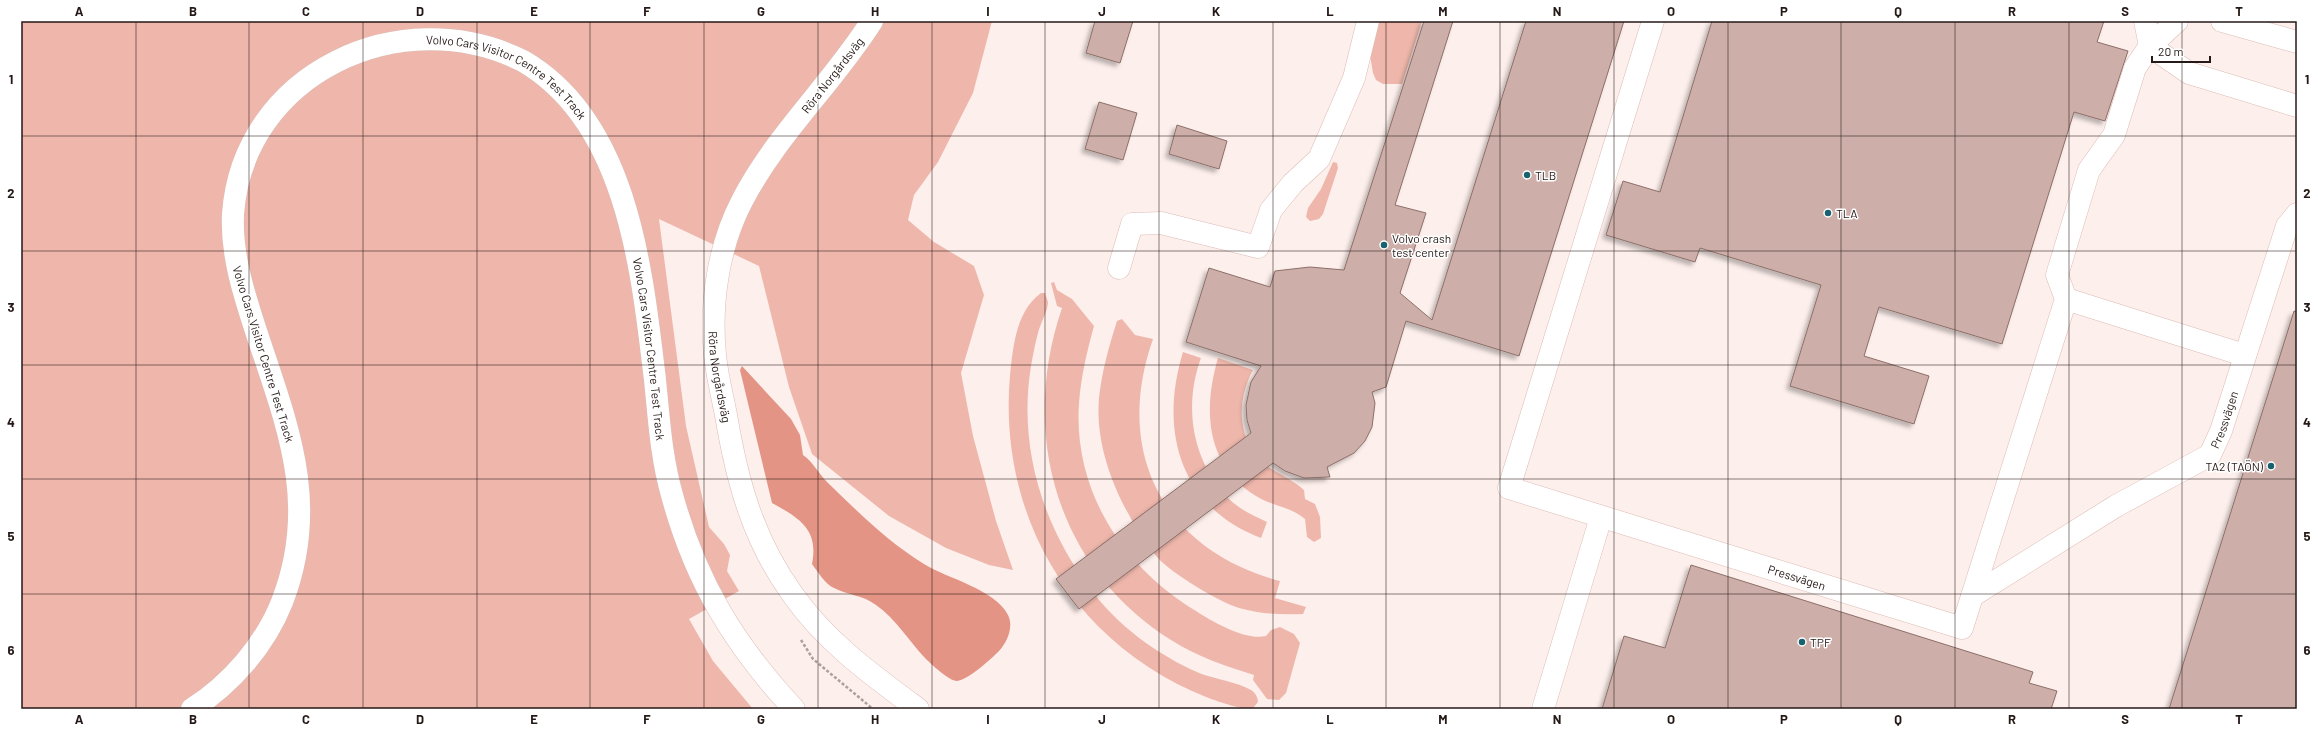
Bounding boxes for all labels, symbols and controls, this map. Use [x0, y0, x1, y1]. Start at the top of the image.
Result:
text: A [75, 3, 84, 19]
text: B [189, 3, 197, 19]
text: C [302, 3, 310, 19]
text: D [416, 3, 424, 19]
text: E [530, 3, 538, 19]
text: F [643, 3, 651, 19]
text: G [757, 3, 765, 19]
text: H [871, 3, 879, 19]
text: I [986, 3, 990, 19]
text: J [1098, 3, 1106, 19]
text: K [1212, 3, 1220, 19]
text: L [1326, 3, 1334, 19]
text: M [1438, 3, 1448, 19]
text: N [1553, 3, 1561, 19]
text: O [1667, 3, 1675, 19]
text: P [1780, 3, 1788, 19]
text: Q [1894, 3, 1902, 19]
text: R [2008, 3, 2016, 19]
text: S [2121, 3, 2129, 19]
text: T [2235, 3, 2243, 19]
street label: Volvo Cars Visitor Centre Test Track [426, 32, 589, 122]
street label: Röra Norgårdsväg [798, 34, 866, 116]
scale bar [2152, 38, 2210, 64]
text: 20 m [2158, 44, 2184, 58]
text: 1 [9, 71, 13, 87]
text: 1 [2305, 71, 2309, 87]
place label: TLB [1535, 168, 1556, 182]
marker: TLB [1522, 170, 1532, 180]
text: 2 [7, 185, 15, 201]
text: 2 [2303, 185, 2311, 201]
place label: TLA [1836, 206, 1857, 220]
marker: TLA [1823, 208, 1833, 218]
place label: Volvo crash test center [1392, 231, 1451, 259]
marker: Volvo crash test center [1379, 240, 1389, 250]
street label: Volvo Cars Visitor Centre Test Track [631, 256, 668, 441]
street label: Volvo Cars Visitor Centre Test Track [230, 264, 298, 444]
text: 3 [7, 299, 15, 315]
text: 3 [2303, 299, 2311, 315]
street label: Röra Norgårdsväg [707, 331, 734, 424]
street label: Pressvägen [2207, 389, 2240, 450]
text: 4 [7, 414, 15, 430]
text: 4 [2303, 414, 2311, 430]
place label: TA2 (TAÖN) [2206, 459, 2264, 473]
marker: TA2 (TAÖN) [2266, 461, 2276, 471]
text: 5 [7, 528, 15, 544]
text: 5 [2303, 528, 2311, 544]
street label: Pressvägen [1766, 561, 1827, 592]
place label: TPF [1810, 635, 1831, 649]
marker: TPF [1797, 637, 1807, 647]
text: 6 [8, 642, 15, 658]
text: 6 [2304, 642, 2311, 658]
text: A [75, 711, 84, 727]
text: B [189, 711, 197, 727]
text: C [302, 711, 310, 727]
text: D [416, 711, 424, 727]
text: E [530, 711, 538, 727]
text: F [643, 711, 651, 727]
text: G [757, 711, 765, 727]
text: H [871, 711, 879, 727]
text: I [986, 711, 990, 727]
text: J [1098, 711, 1106, 727]
text: K [1212, 711, 1220, 727]
text: L [1326, 711, 1334, 727]
text: M [1438, 711, 1448, 727]
text: N [1553, 711, 1561, 727]
text: O [1667, 711, 1675, 727]
text: P [1780, 711, 1788, 727]
text: Q [1894, 711, 1902, 727]
text: R [2008, 711, 2016, 727]
text: S [2121, 711, 2129, 727]
text: T [2235, 711, 2243, 727]

